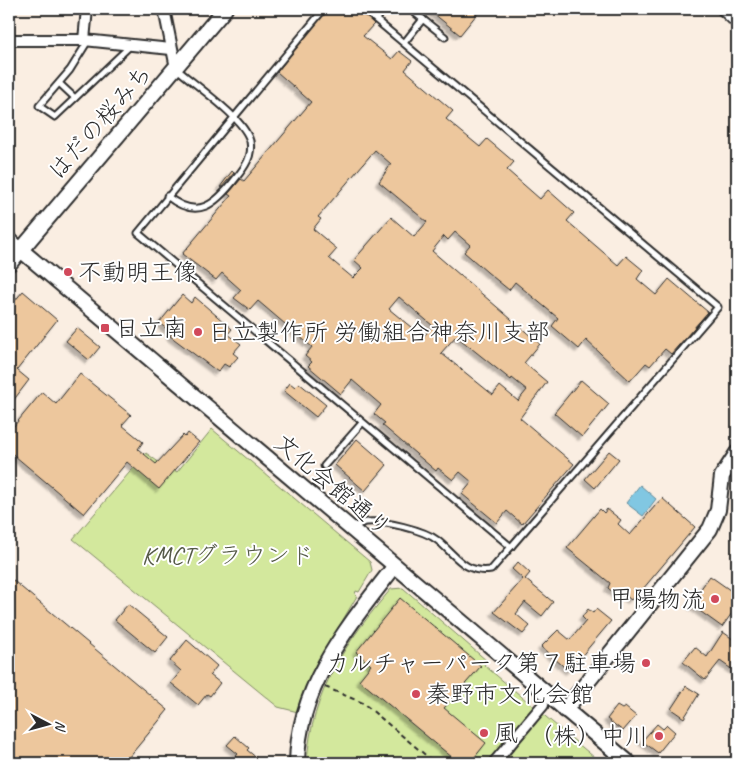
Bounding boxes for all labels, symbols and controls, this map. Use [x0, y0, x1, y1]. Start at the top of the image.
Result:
street label: はだの桜みち [42, 58, 158, 186]
place label: 不動明王像 [78, 257, 198, 287]
marker: 不動明王像 [62, 266, 74, 278]
place label: 日立南 [115, 313, 187, 343]
place label: 日立製作所 労働組合神奈川支部 [208, 317, 550, 347]
marker: 日立南 [99, 322, 111, 334]
marker: 日立製作所 労働組合神奈川支部 [192, 326, 204, 338]
street label: 文化会館通り [268, 427, 398, 543]
park label: KMCTグラウンド [142, 540, 314, 570]
place label: 甲陽物流 [609, 584, 705, 614]
marker: 甲陽物流 [709, 593, 721, 605]
place label: カルチャーパーク第７駐車場 [325, 648, 636, 678]
marker: カルチャーパーク第７駐車場 [640, 657, 652, 669]
place label: 秦野市文化会館 [426, 679, 594, 709]
marker: 秦野市文化会館 [410, 688, 422, 700]
north arrow [22, 700, 72, 750]
place label: 風 [494, 718, 518, 748]
text: N [51, 720, 69, 733]
place label: （株）中川 [529, 721, 649, 751]
marker: 風 [478, 727, 490, 739]
marker: （株）中川 [653, 730, 665, 742]

